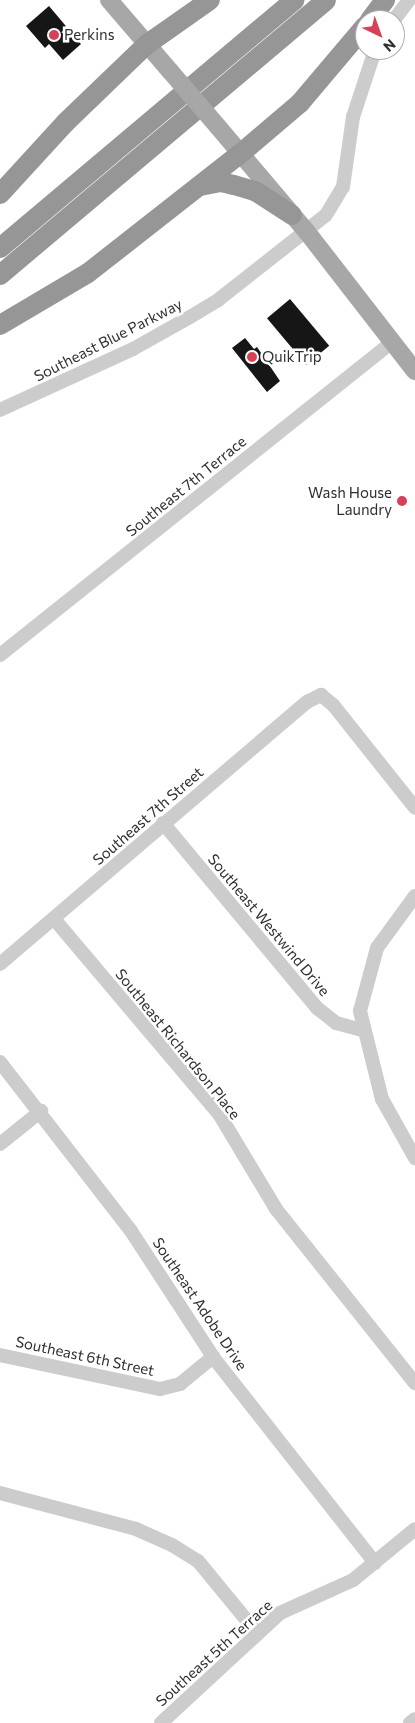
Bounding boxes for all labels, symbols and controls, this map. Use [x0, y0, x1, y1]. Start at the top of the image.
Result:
north arrow [355, 10, 405, 60]
place label: Perkins [64, 26, 114, 44]
marker: Perkins [48, 29, 60, 41]
text: N [380, 36, 399, 56]
street label: Southeast Blue Parkway [31, 295, 185, 385]
place label: QuikTrip [262, 348, 322, 366]
marker: QuikTrip [246, 351, 258, 363]
street label: Southeast 7th Terrace [122, 432, 250, 540]
place label: Wash House Laundry [308, 483, 392, 518]
marker: Wash House Laundry [396, 495, 408, 507]
street label: Southeast 7th Street [89, 763, 207, 869]
street label: Southeast Westwind Drive [204, 850, 334, 1000]
street label: Southeast Richardson Place [112, 965, 244, 1123]
street label: Southeast Adobe Drive [149, 1234, 251, 1374]
street label: Southeast 6th Street [14, 1332, 156, 1380]
street label: Southeast 5th Terrace [152, 1596, 276, 1710]

